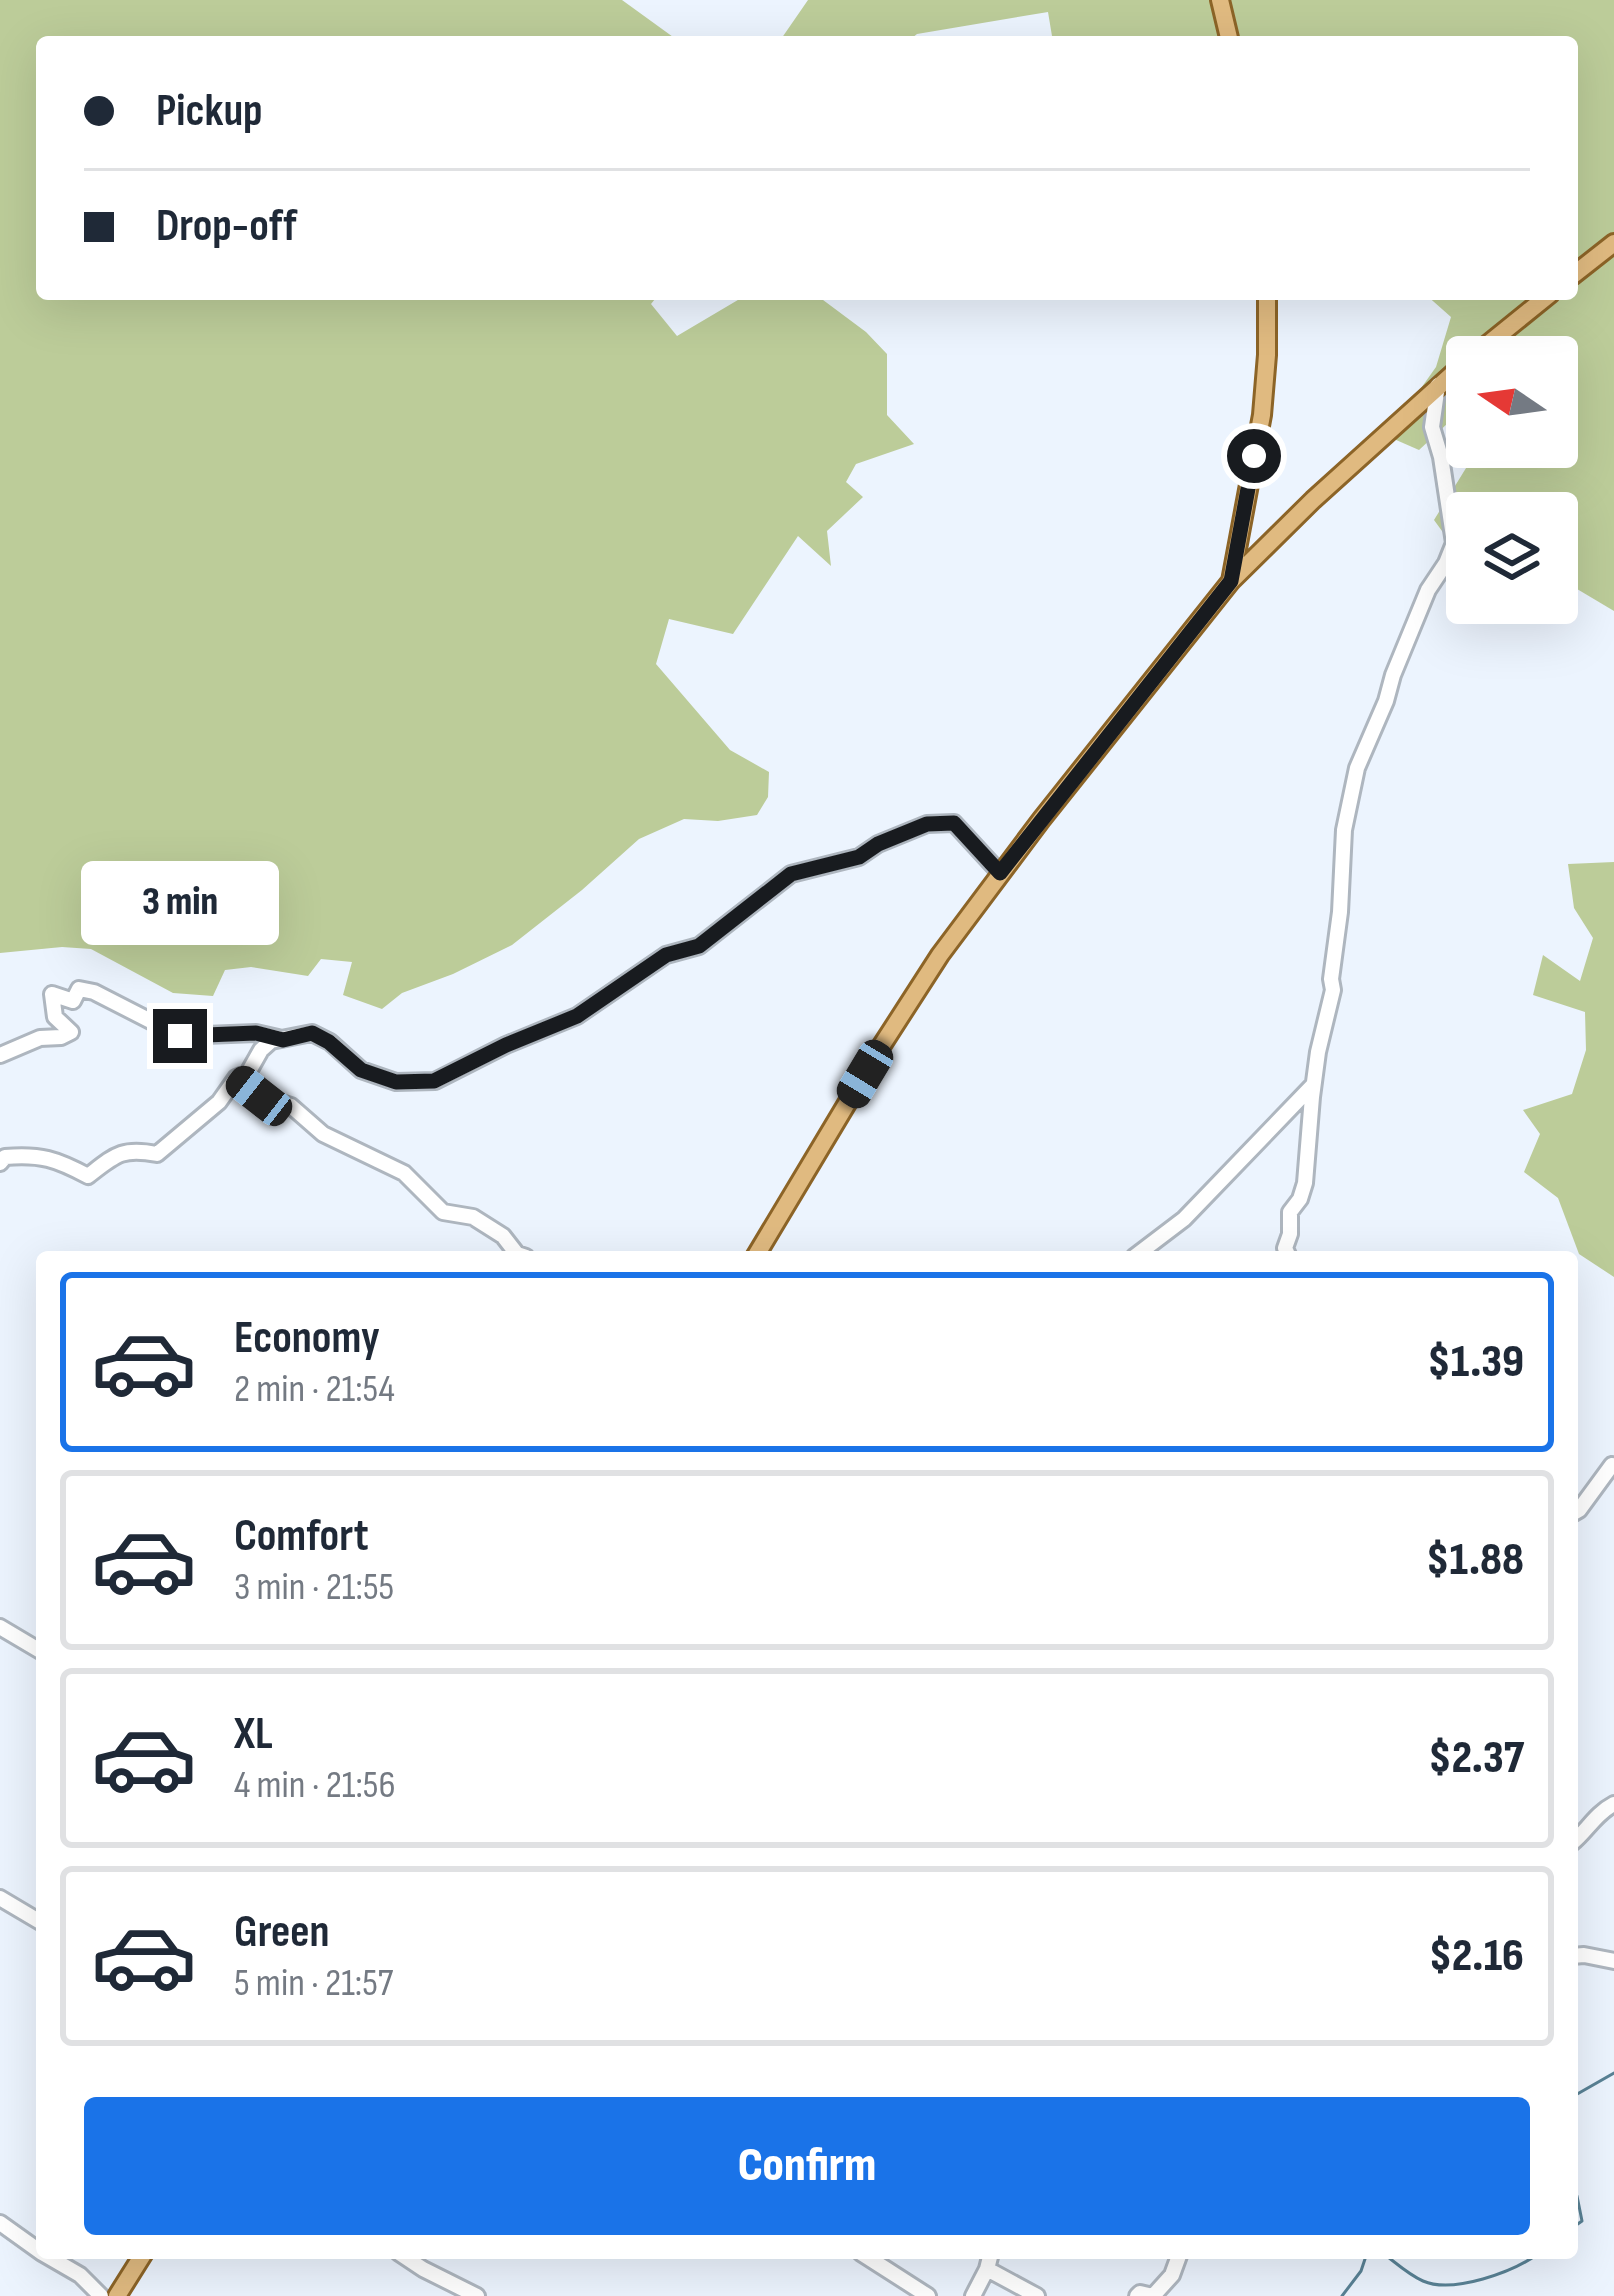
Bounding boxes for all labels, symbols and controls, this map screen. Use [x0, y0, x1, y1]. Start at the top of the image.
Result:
text: Pickup [156, 84, 263, 139]
text: Drop-off [156, 199, 297, 254]
north arrow [1446, 336, 1578, 468]
map controls [1446, 336, 1578, 624]
route start [1227, 429, 1281, 483]
button: layers [1446, 492, 1578, 624]
callout: 3 min [81, 862, 279, 946]
text: 3 min [142, 879, 218, 926]
route end [153, 1009, 207, 1063]
car [831, 1034, 899, 1114]
car [220, 1060, 298, 1132]
icon: car [90, 1308, 198, 1416]
text: Economy [234, 1311, 380, 1366]
text: $1.39 [1428, 1335, 1524, 1390]
text: 2 min · 21:54 [234, 1366, 395, 1413]
icon: car [90, 1506, 198, 1614]
text: Comfort [234, 1509, 369, 1564]
text: $1.88 [1426, 1533, 1524, 1588]
text: 3 min · 21:55 [234, 1564, 394, 1611]
icon: car [90, 1704, 198, 1812]
text: XL [234, 1707, 273, 1762]
text: $2.37 [1428, 1731, 1524, 1786]
text: 4 min · 21:56 [234, 1762, 396, 1809]
icon: car [90, 1902, 198, 2010]
text: Green [234, 1905, 330, 1960]
text: $2.16 [1429, 1929, 1524, 1984]
text: 5 min · 21:57 [234, 1960, 393, 2007]
button: Confirm [84, 2097, 1530, 2235]

